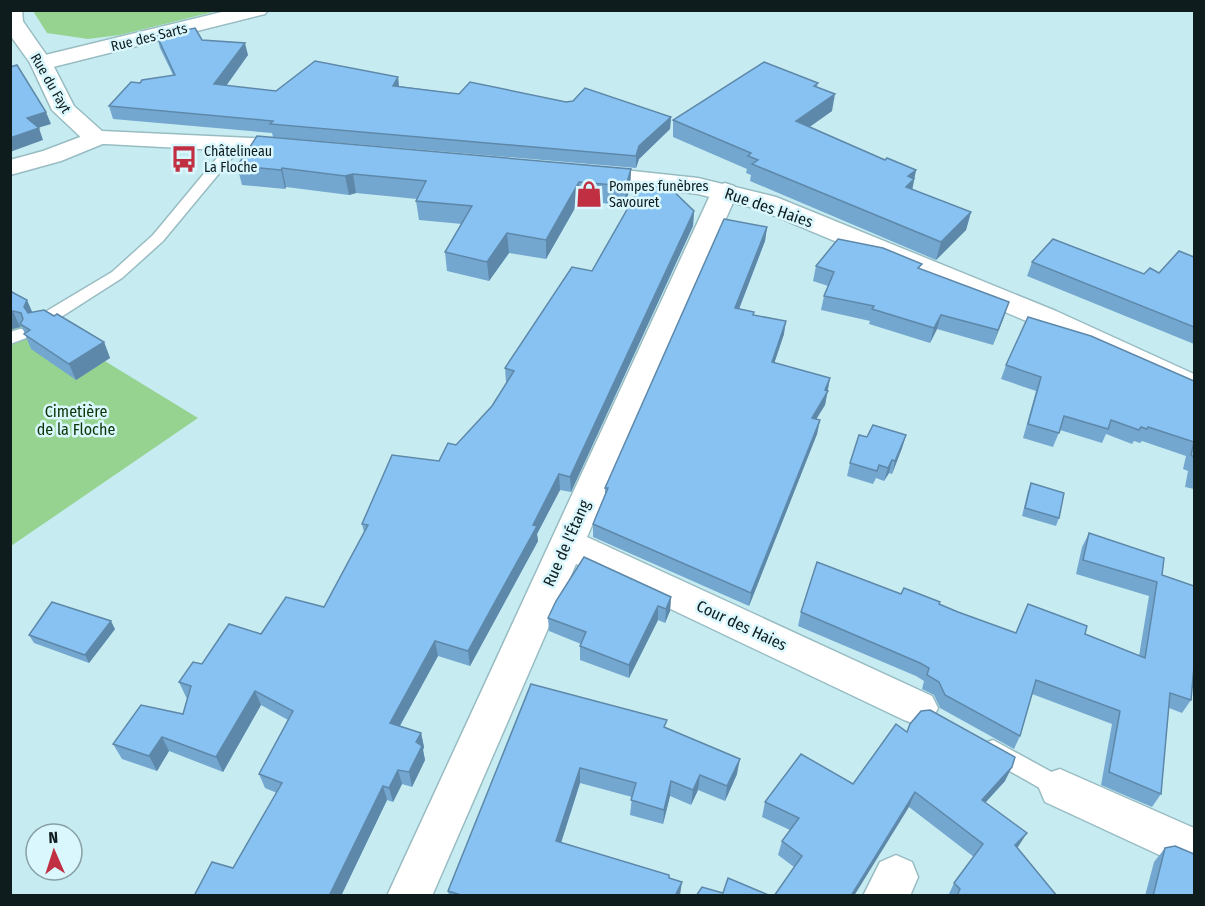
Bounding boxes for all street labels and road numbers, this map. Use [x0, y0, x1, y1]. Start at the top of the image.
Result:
street label: Rue des Sarts [109, 20, 189, 55]
street label: Rue du Fayt [27, 50, 75, 116]
street label: Rue des Haies [722, 183, 816, 232]
street label: Rue de l'Étang [539, 497, 594, 589]
street label: Cour des Haies [694, 596, 790, 655]

